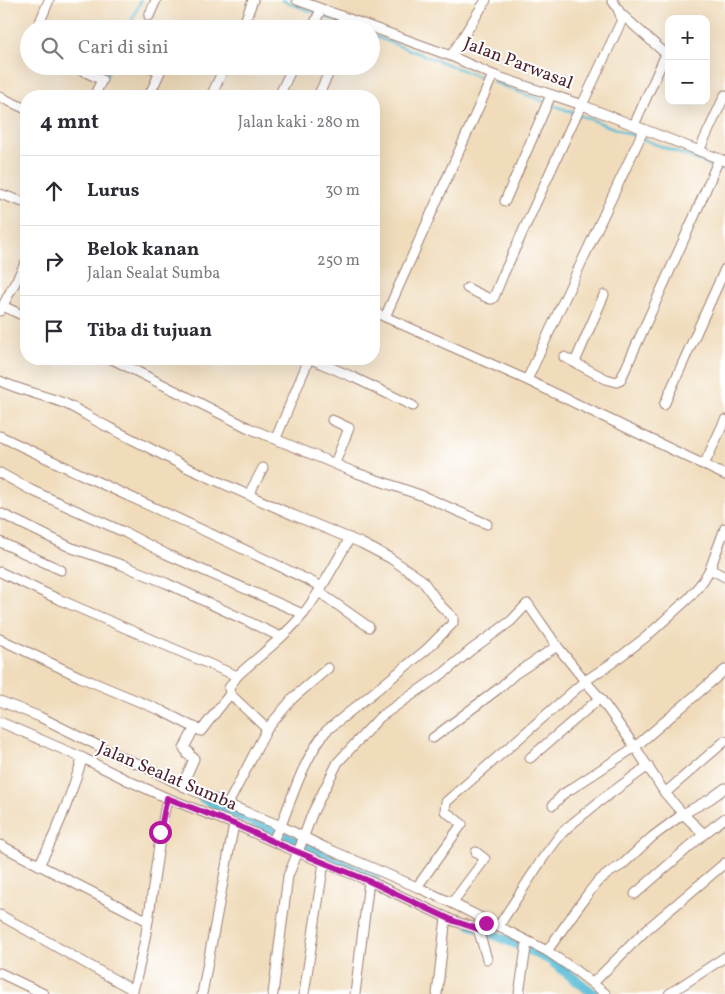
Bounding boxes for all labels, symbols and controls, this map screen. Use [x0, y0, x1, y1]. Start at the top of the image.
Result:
map controls [665, 15, 710, 105]
button: + [665, 15, 710, 60]
search box [20, 20, 380, 75]
street label: Jalan Parwasal [460, 32, 576, 96]
icon: search [38, 34, 66, 62]
text: Cari di sini [78, 35, 169, 61]
button: − [665, 60, 710, 105]
text: 4 mnt [40, 108, 99, 137]
text: Jalan kaki · 280 m [238, 112, 360, 134]
icon: ahead [40, 177, 68, 205]
text: Lurus [87, 178, 139, 204]
text: 30 m [325, 180, 360, 202]
text: Belok kanan [87, 237, 199, 263]
icon: right [40, 247, 68, 275]
text: 250 m [317, 250, 360, 272]
text: Jalan Sealat Sumba [87, 263, 220, 285]
icon: arrive [40, 317, 68, 345]
text: Tiba di tujuan [87, 318, 212, 344]
street label: Jalan Sealat Sumba [93, 736, 241, 818]
route start [149, 821, 172, 844]
route end [475, 912, 498, 935]

